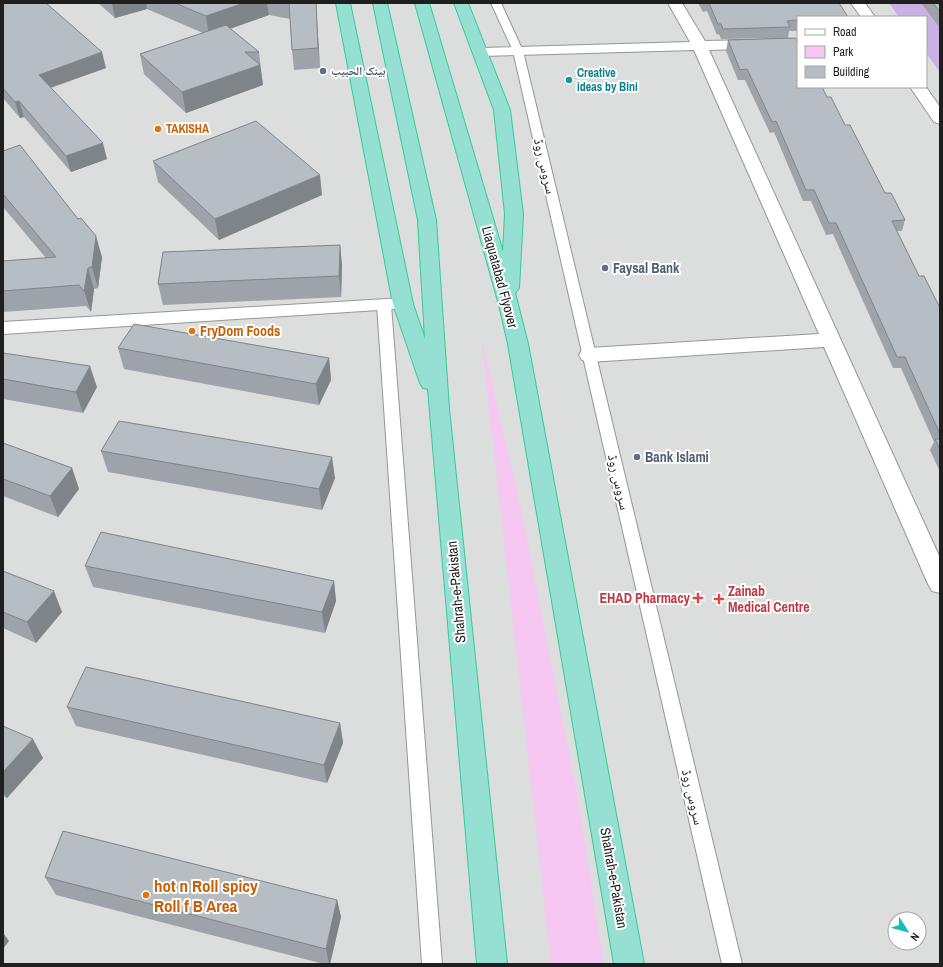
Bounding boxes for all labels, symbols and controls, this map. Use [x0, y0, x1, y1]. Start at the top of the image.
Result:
legend [797, 16, 927, 88]
text: Road [833, 24, 857, 40]
text: Park [833, 44, 853, 60]
place label: بينک الحبيب [331, 63, 386, 79]
text: Building [833, 64, 870, 80]
place label: Creative ideas by Bini [577, 65, 638, 95]
marker: بينک الحبيب [318, 66, 328, 76]
marker: Creative ideas by Bini [564, 75, 574, 85]
place label: TAKISHA [166, 121, 210, 137]
marker: TAKISHA [153, 124, 163, 134]
street label: سروس روڈ [530, 136, 560, 196]
street label: Liaquatabad Flyover [478, 224, 522, 330]
place label: Faysal Bank [613, 259, 680, 277]
marker: Faysal Bank [600, 263, 610, 273]
place label: FryDom Foods [200, 322, 280, 340]
marker: FryDom Foods [187, 326, 197, 336]
place label: Bank Islami [645, 448, 709, 466]
street label: سروس روڈ [604, 452, 634, 512]
marker: Bank Islami [632, 452, 642, 462]
street label: Shahrah-e-Pakistan [443, 540, 469, 644]
place label: Zainab Medical Centre [728, 582, 810, 616]
place label: EHAD Pharmacy [599, 589, 691, 607]
marker: EHAD Pharmacy [693, 593, 703, 603]
marker: Zainab Medical Centre [713, 593, 725, 605]
street label: سروس روڈ [678, 767, 708, 827]
street label: Shahrah-e-Pakistan [596, 826, 632, 930]
place label: hot n Roll spicy Roll f B Area [154, 874, 258, 917]
marker: hot n Roll spicy Roll f B Area [141, 890, 151, 900]
north arrow [887, 911, 927, 951]
text: N [908, 930, 923, 944]

